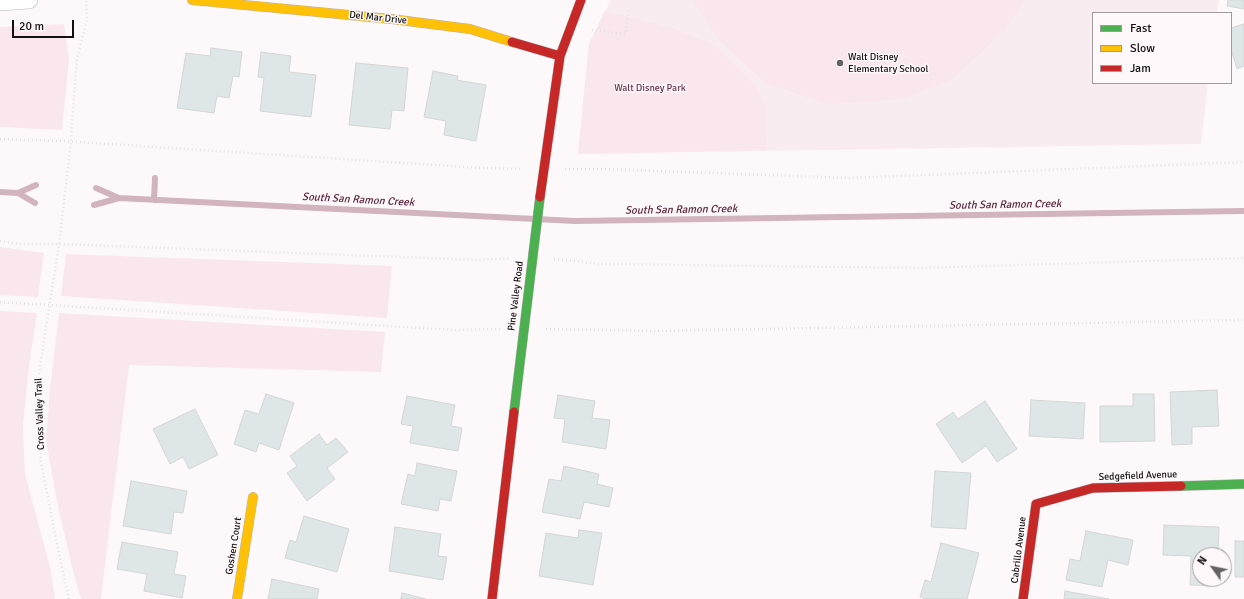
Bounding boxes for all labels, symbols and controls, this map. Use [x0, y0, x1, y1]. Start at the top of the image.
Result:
street label: Del Mar Drive [349, 9, 407, 27]
scale bar [14, 12, 76, 38]
legend [1092, 12, 1232, 84]
text: 20 m [19, 19, 44, 34]
text: Fast [1130, 21, 1151, 36]
text: Slow [1130, 41, 1155, 56]
place label: Walt Disney Elementary School [848, 51, 928, 74]
marker: Walt Disney Elementary School [835, 58, 845, 68]
text: Jam [1130, 61, 1151, 76]
park label: Walt Disney Park [614, 82, 686, 94]
water label: South San Ramon Creek [302, 190, 414, 210]
water label: South San Ramon Creek [949, 197, 1061, 213]
water label: South San Ramon Creek [625, 202, 737, 218]
street label: Pine Valley Road [506, 260, 526, 332]
street label: Cross Valley Trail [33, 378, 47, 450]
street label: Sedgefield Avenue [1099, 469, 1177, 483]
street label: Goshen Court [224, 516, 244, 576]
street label: Cabrillo Avenue [1009, 516, 1029, 584]
north arrow [1192, 547, 1232, 587]
text: N [1195, 554, 1210, 567]

